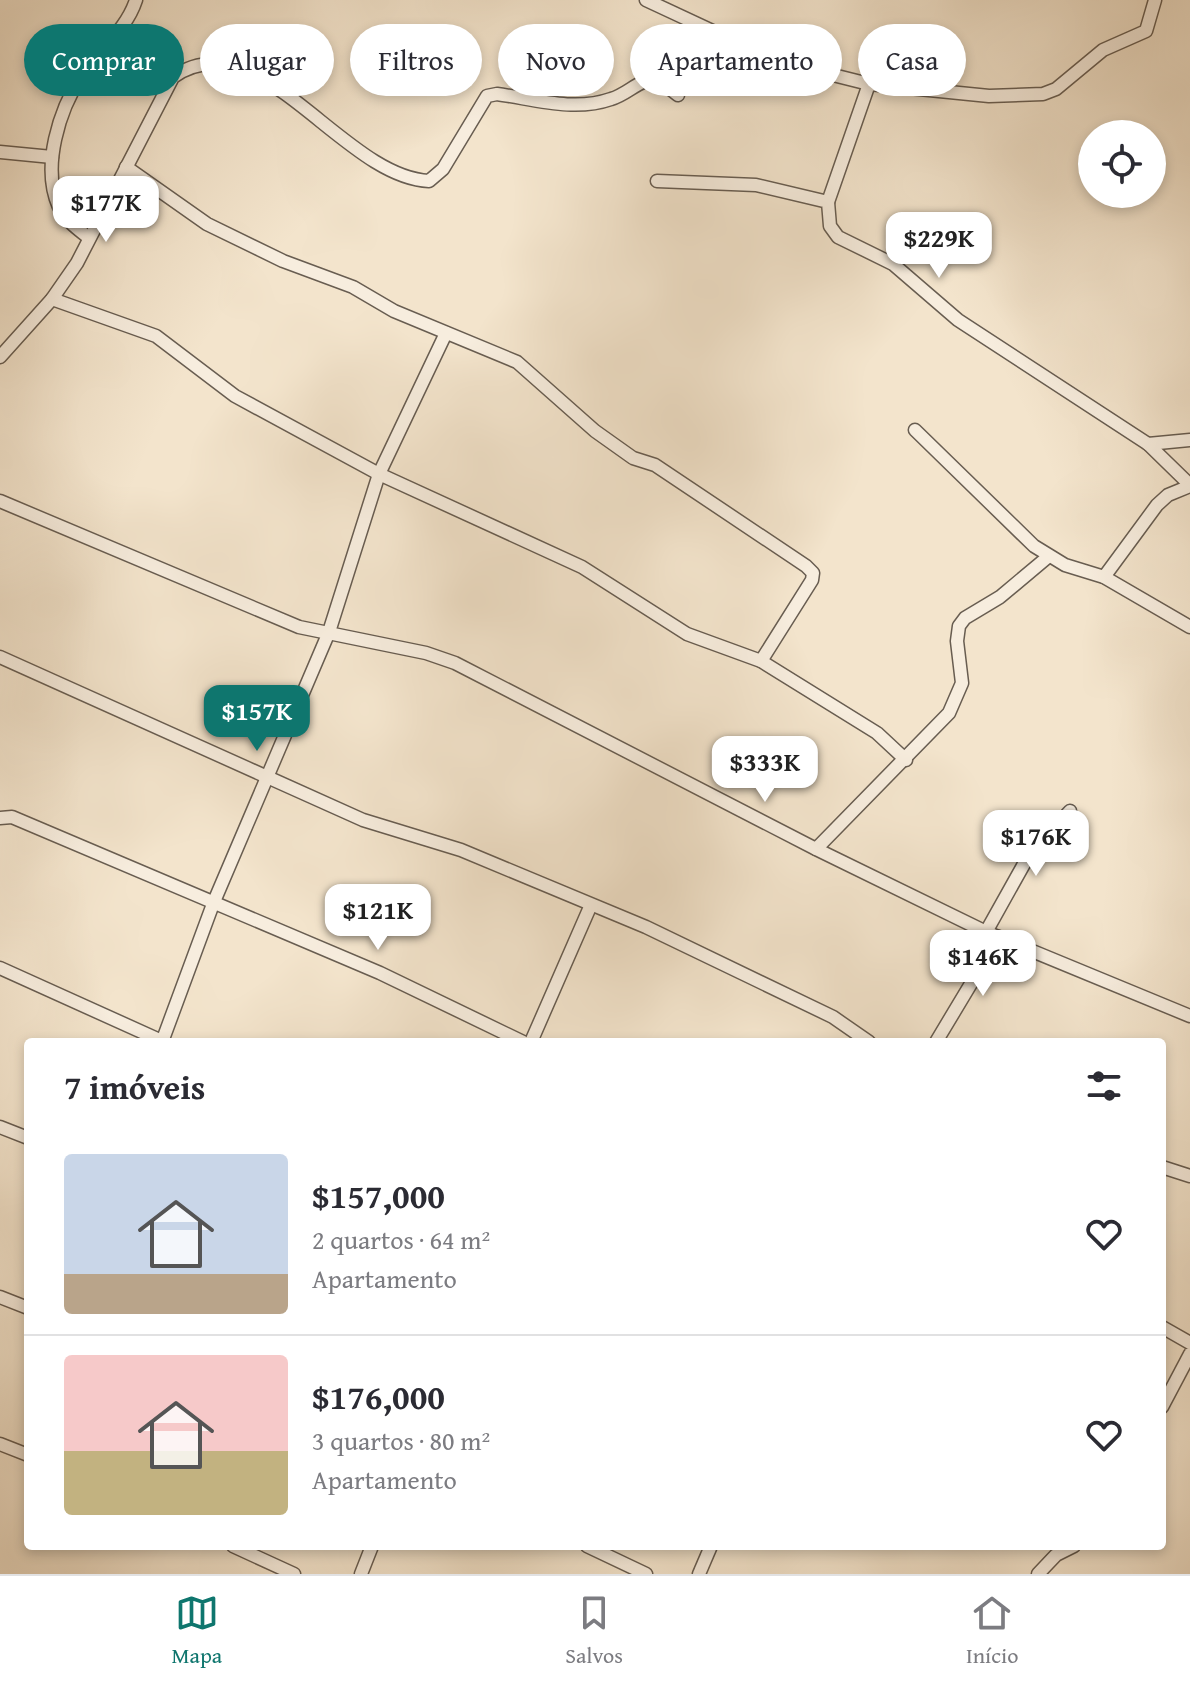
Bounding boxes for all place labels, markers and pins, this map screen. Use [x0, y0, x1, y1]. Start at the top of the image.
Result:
pin: $177K [50, 176, 162, 244]
pin: $229K [883, 212, 995, 280]
pin: $157K [201, 685, 313, 753]
pin: $333K [709, 736, 821, 804]
pin: $176K [980, 810, 1092, 878]
pin: $121K [322, 884, 434, 952]
pin: $146K [927, 930, 1039, 998]

